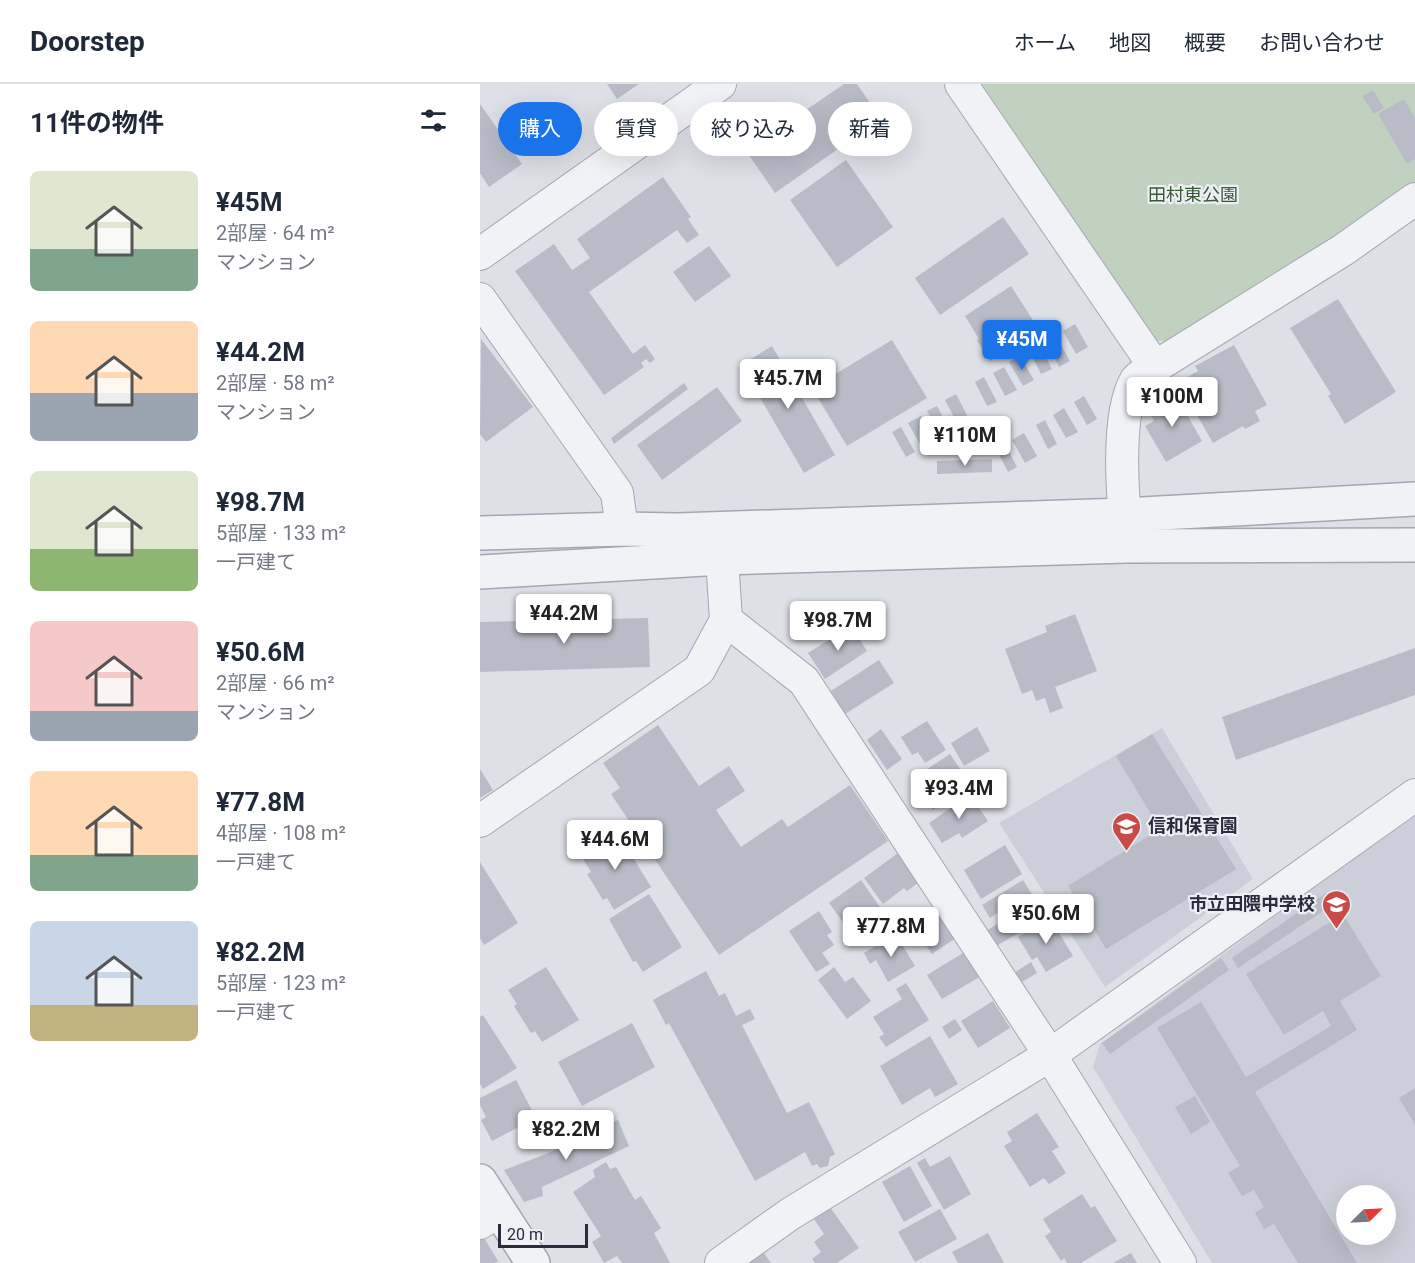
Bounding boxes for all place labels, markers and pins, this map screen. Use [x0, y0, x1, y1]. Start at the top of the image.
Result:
pin: ¥45M [986, 320, 1058, 371]
pin: ¥45.7M [739, 359, 837, 410]
pin: ¥100M [1130, 377, 1214, 428]
pin: ¥110M [923, 416, 1007, 467]
pin: ¥44.2M [515, 594, 613, 645]
pin: ¥98.7M [789, 601, 887, 652]
pin: ¥93.4M [910, 769, 1008, 820]
school or university icon: 信和保育園 [1111, 810, 1143, 852]
place label: 信和保育園 [1148, 815, 1238, 836]
pin: ¥44.6M [566, 820, 664, 871]
school or university icon: 市立田隈中学校 [1320, 888, 1352, 930]
place label: 市立田隈中学校 [1189, 893, 1315, 914]
pin: ¥50.6M [997, 894, 1095, 945]
pin: ¥77.8M [842, 907, 940, 958]
pin: ¥82.2M [517, 1110, 615, 1161]

